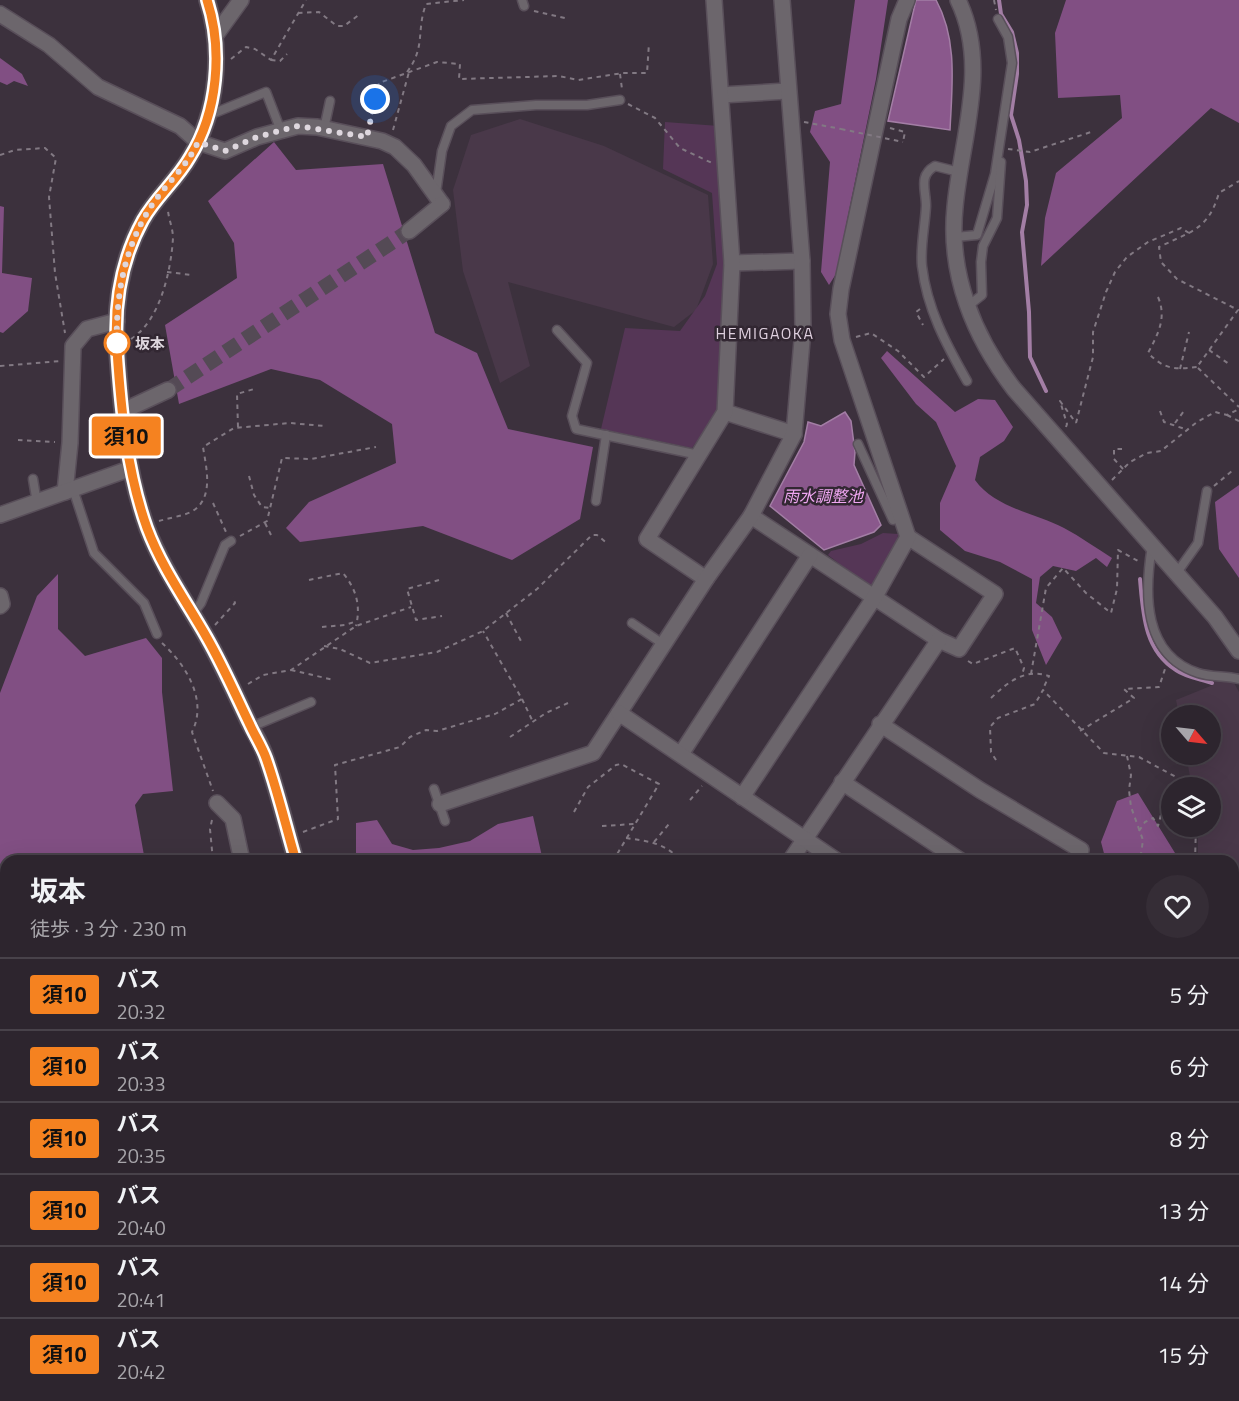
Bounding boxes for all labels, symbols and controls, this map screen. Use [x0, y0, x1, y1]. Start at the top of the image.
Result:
your location [360, 84, 390, 114]
district label: HEMIGAOKA [716, 321, 814, 345]
marker: 坂本 [104, 330, 130, 356]
place label: 坂本 [135, 332, 165, 355]
line badge: 須10 [92, 416, 160, 456]
text: 須10 [104, 420, 148, 452]
water label: 雨水調整池 [783, 484, 865, 508]
north arrow [1161, 705, 1221, 765]
map controls [1161, 705, 1221, 837]
button: layers [1161, 777, 1221, 837]
text: 坂本 [30, 869, 86, 912]
button: heart [1146, 875, 1209, 938]
text: 徒歩 · 3 分 · 230 m [30, 913, 187, 944]
text: バス [117, 962, 161, 996]
text: 須10 [42, 978, 87, 1010]
text: 5 分 [1170, 978, 1209, 1012]
text: 20:32 [117, 996, 166, 1027]
text: バス [117, 1034, 161, 1068]
text: 須10 [42, 1050, 87, 1082]
text: 6 分 [1170, 1050, 1209, 1084]
text: 20:33 [117, 1068, 166, 1099]
text: バス [117, 1106, 161, 1140]
text: 須10 [42, 1122, 87, 1154]
text: 8 分 [1170, 1122, 1209, 1156]
text: 20:35 [117, 1140, 166, 1171]
text: バス [117, 1178, 161, 1212]
text: 須10 [42, 1194, 87, 1226]
text: 13 分 [1158, 1194, 1209, 1228]
text: 20:40 [117, 1212, 166, 1243]
text: バス [117, 1250, 161, 1284]
text: 須10 [42, 1266, 87, 1298]
text: 14 分 [1158, 1266, 1209, 1300]
text: 20:41 [117, 1284, 166, 1315]
text: バス [117, 1322, 161, 1356]
text: 須10 [42, 1338, 87, 1370]
text: 15 分 [1158, 1338, 1209, 1372]
text: 20:42 [117, 1356, 166, 1387]

